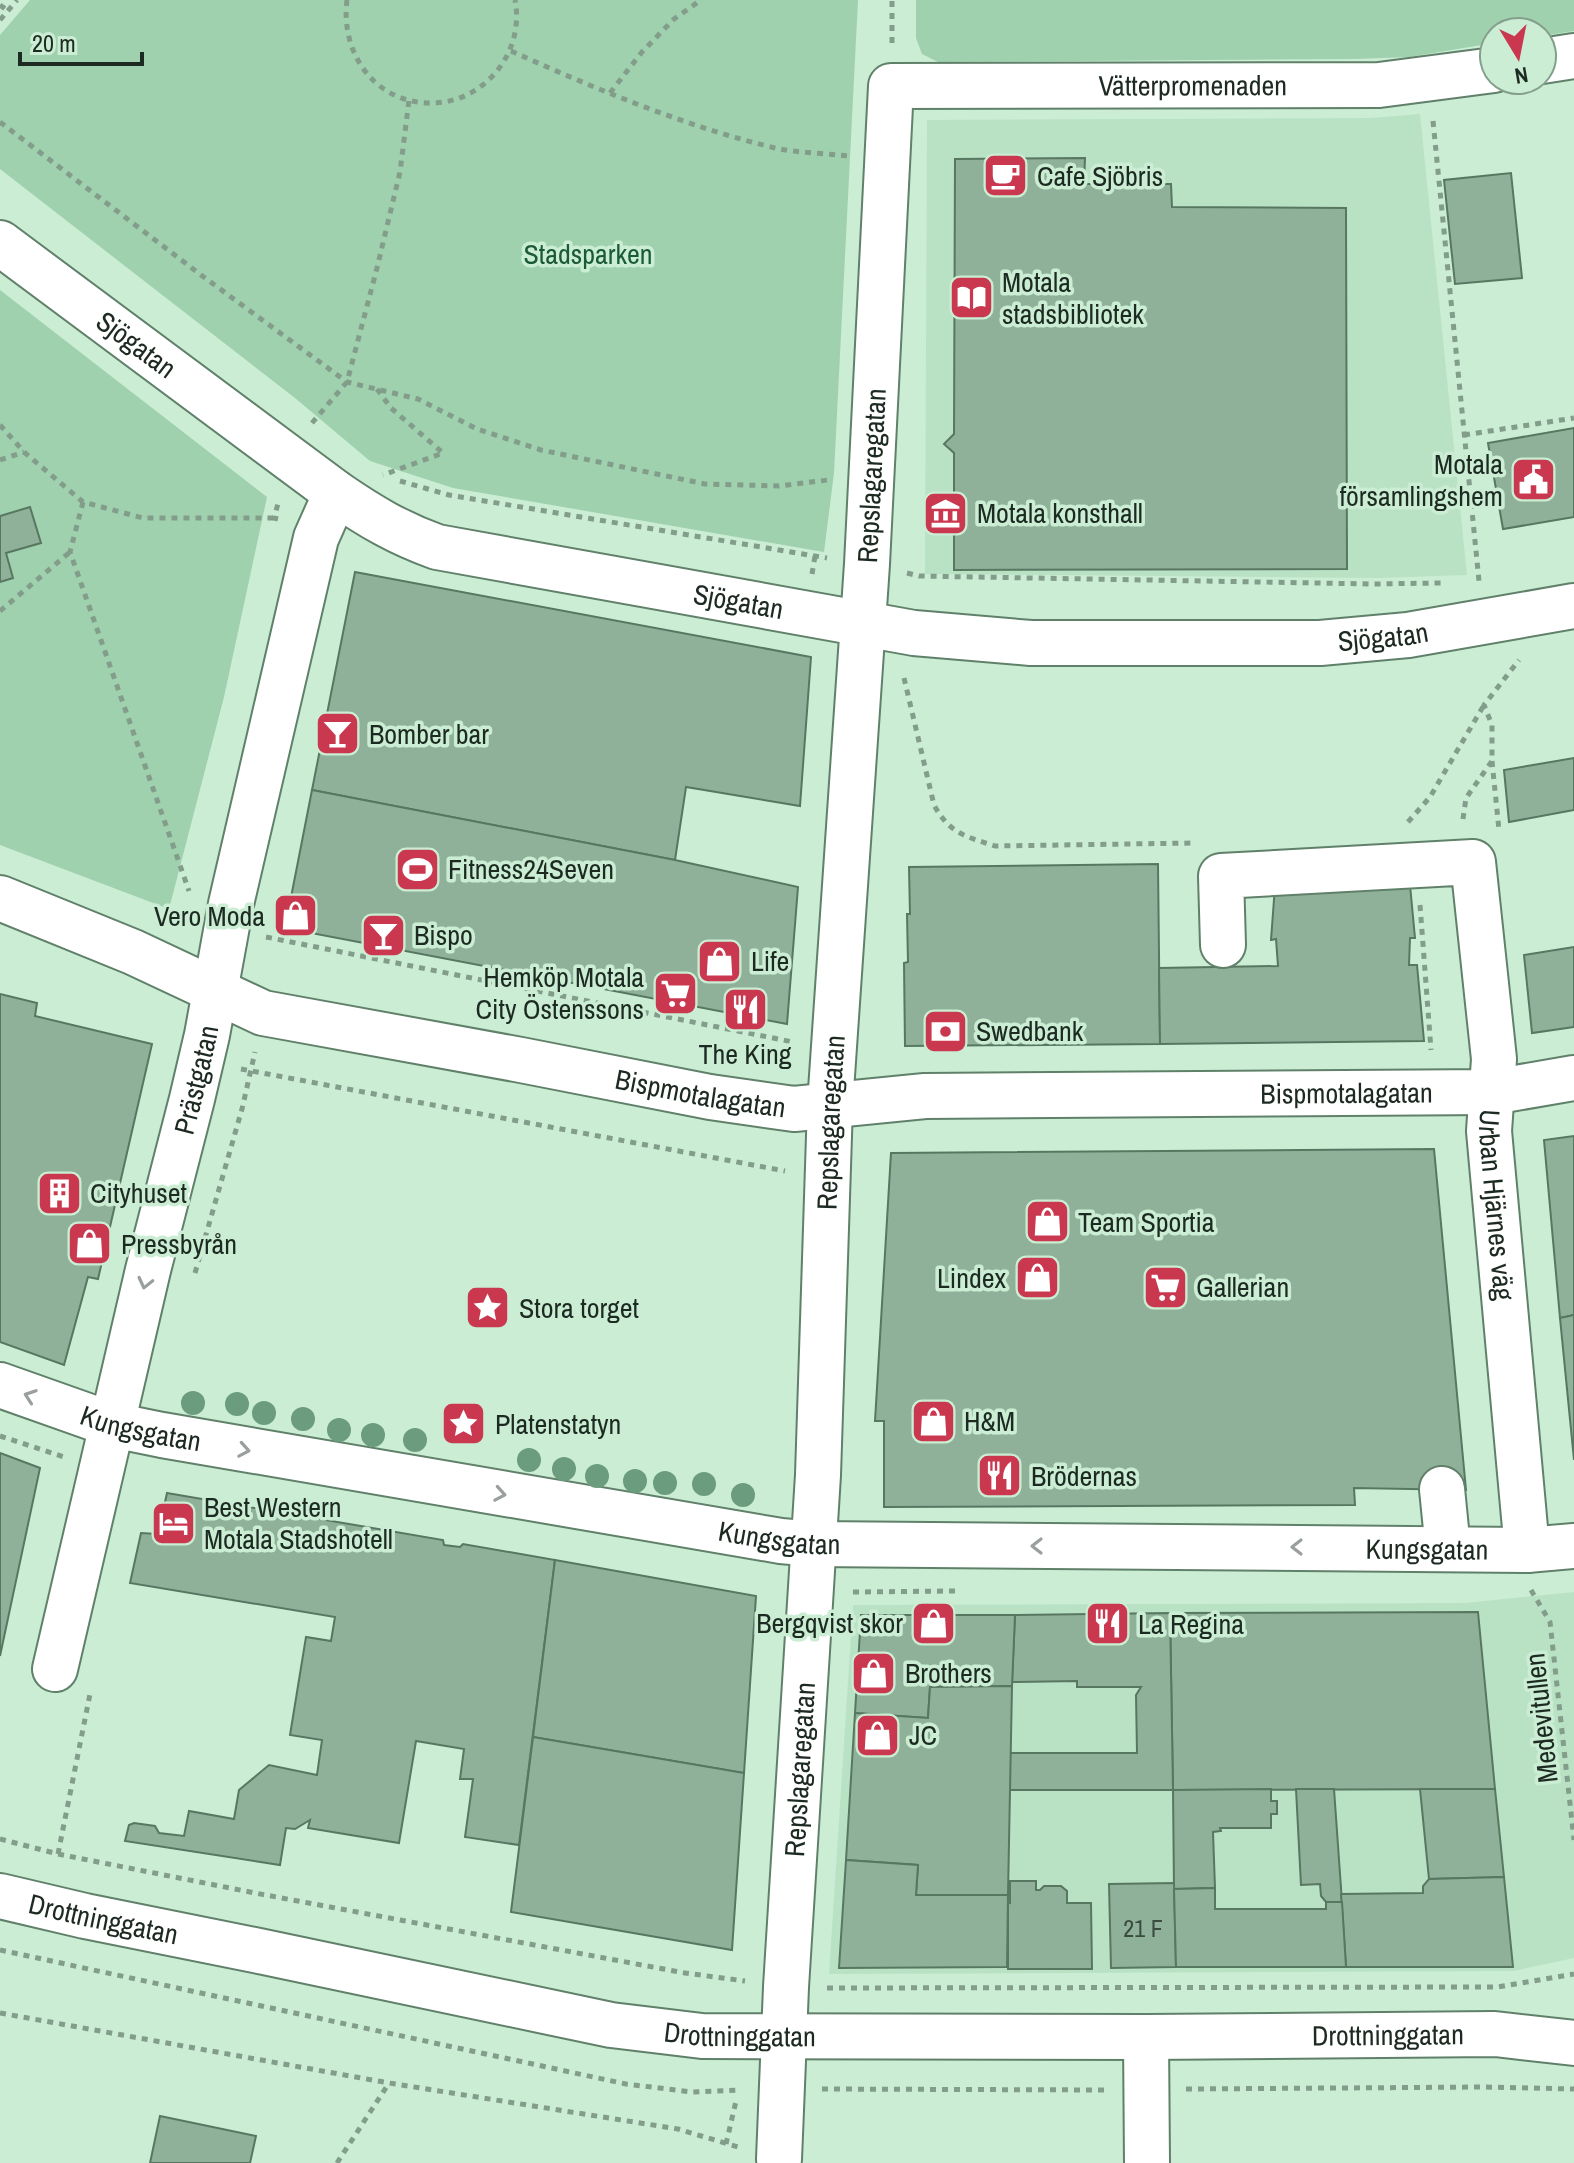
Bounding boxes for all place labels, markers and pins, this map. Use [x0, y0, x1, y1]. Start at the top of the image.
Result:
cafe icon: Cafe Sjöbris [982, 152, 1030, 200]
place label: Cafe Sjöbris [1037, 157, 1163, 195]
place label: Motala stadsbibliotek [1002, 263, 1144, 333]
library icon: Motala stadsbibliotek [947, 274, 995, 322]
place label: Motala församlingshem [1340, 445, 1503, 515]
public building icon: Motala församlingshem [1510, 456, 1558, 504]
museum icon: Motala konsthall [922, 489, 970, 537]
place label: Motala konsthall [977, 494, 1143, 532]
bar icon: Bomber bar [314, 710, 362, 758]
place label: Bomber bar [369, 715, 489, 753]
sports icon: Fitness24Seven [393, 845, 441, 893]
place label: Fitness24Seven [448, 850, 614, 888]
shop icon: Vero Moda [272, 892, 320, 940]
place label: Vero Moda [154, 897, 265, 935]
bar icon: Bispo [359, 911, 407, 959]
place label: Bispo [414, 916, 473, 954]
shop icon: Life [696, 937, 744, 985]
place label: Life [751, 942, 789, 980]
place label: Hemköp Motala City Östenssons [476, 958, 644, 1028]
supermarket icon: Hemköp Motala City Östenssons [651, 969, 699, 1017]
restaurant icon: The King [721, 985, 769, 1033]
bank icon: Swedbank [921, 1007, 969, 1055]
place label: Swedbank [976, 1012, 1084, 1050]
place label: The King [698, 1035, 792, 1073]
building icon: Cityhuset [35, 1169, 83, 1217]
place label: Cityhuset [90, 1174, 187, 1212]
shop icon: Team Sportia [1023, 1198, 1071, 1246]
place label: Team Sportia [1078, 1203, 1215, 1241]
shop icon: Pressbyrån [66, 1220, 114, 1268]
place label: Pressbyrån [121, 1225, 237, 1263]
shop icon: Lindex [1013, 1254, 1061, 1302]
place label: Lindex [937, 1259, 1007, 1297]
supermarket icon: Gallerian [1141, 1263, 1189, 1311]
place label: Gallerian [1196, 1268, 1289, 1306]
place icon: Stora torget [464, 1284, 512, 1332]
place label: Stora torget [519, 1289, 639, 1327]
shop icon: H&M [909, 1397, 957, 1445]
place icon: Platenstatyn [440, 1400, 488, 1448]
place label: H&M [964, 1402, 1015, 1440]
place label: Platenstatyn [495, 1405, 621, 1443]
restaurant icon: Brödernas [976, 1452, 1024, 1500]
place label: Brödernas [1031, 1457, 1137, 1495]
place label: Best Western Motala Stadshotell [204, 1488, 393, 1558]
hotel icon: Best Western Motala Stadshotell [149, 1499, 197, 1547]
shop icon: Bergqvist skor [910, 1599, 958, 1647]
restaurant icon: La Regina [1083, 1600, 1131, 1648]
place label: Bergqvist skor [756, 1604, 903, 1642]
place label: La Regina [1138, 1605, 1244, 1643]
shop icon: Brothers [850, 1649, 898, 1697]
place label: Brothers [905, 1654, 992, 1692]
shop icon: JC [854, 1711, 902, 1759]
place label: JC [909, 1716, 937, 1754]

